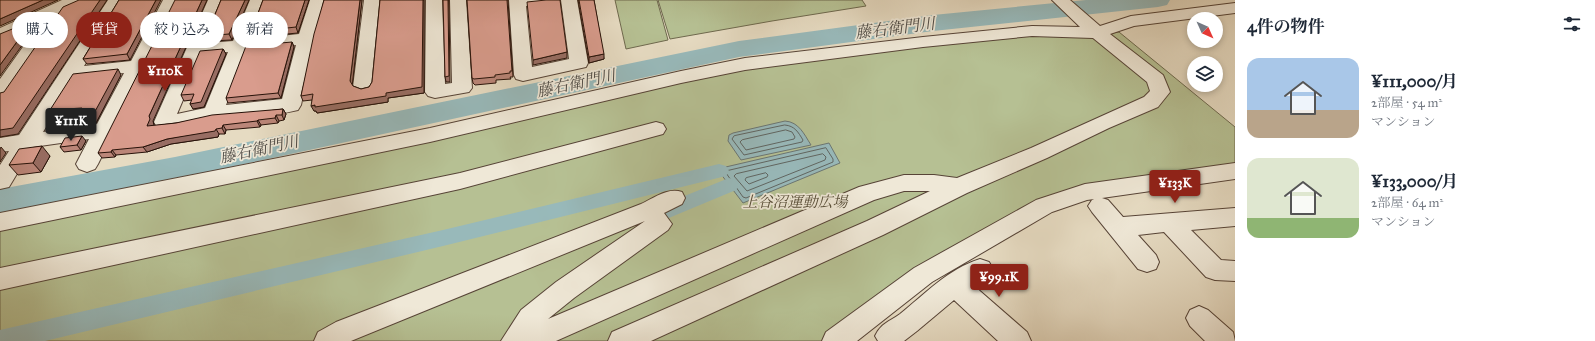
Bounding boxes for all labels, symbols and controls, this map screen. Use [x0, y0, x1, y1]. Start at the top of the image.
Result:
chip: 購入 [12, 12, 68, 48]
chip: 賃貸 [76, 12, 132, 48]
chip: 絞り込み [140, 12, 224, 48]
chip: 新着 [232, 12, 288, 48]
north arrow [1187, 12, 1223, 48]
map controls [1187, 12, 1223, 92]
water label: 藤右衛門川 [854, 13, 938, 42]
icon: filters [1561, 13, 1583, 35]
text: 4件の物件 [1247, 16, 1324, 37]
button: layers [1187, 56, 1223, 92]
pin: ¥110K [137, 58, 193, 92]
text: ¥110K [147, 63, 183, 79]
water label: 藤右衛門川 [535, 65, 619, 101]
text: ¥111,000/月 [1371, 71, 1458, 92]
icon: home [1279, 74, 1327, 122]
text: 2部屋 · 54 m² [1371, 95, 1442, 111]
pin: ¥111K [43, 108, 99, 142]
text: ¥111K [54, 113, 88, 129]
text: マンション [1371, 114, 1435, 130]
water label: 藤右衛門川 [218, 131, 302, 167]
pin: ¥133K [1147, 170, 1203, 204]
text: ¥133,000/月 [1371, 171, 1458, 192]
icon: home [1279, 174, 1327, 222]
text: ¥133K [1158, 175, 1192, 191]
park label: 上谷沼運動広場 [742, 193, 849, 211]
text: 2部屋 · 64 m² [1371, 195, 1443, 211]
text: マンション [1371, 214, 1435, 230]
pin: ¥99.1K [966, 264, 1032, 298]
text: ¥99.1K [979, 269, 1019, 285]

